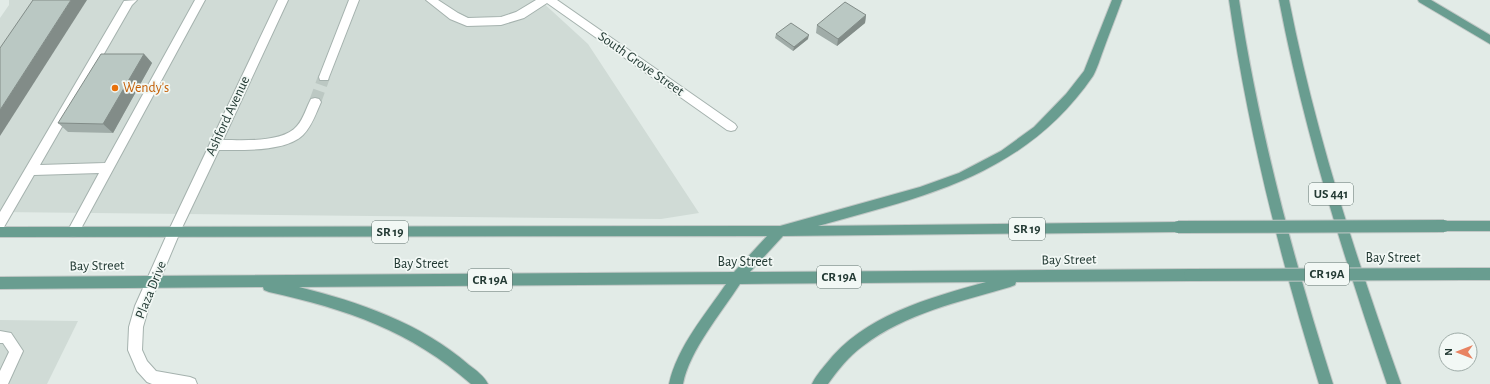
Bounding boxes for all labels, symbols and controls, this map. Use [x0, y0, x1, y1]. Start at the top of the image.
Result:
street label: South Grove Street [596, 29, 687, 99]
street label: Ashford Avenue [203, 74, 253, 158]
place label: Wendy's [123, 81, 169, 95]
marker: Wendy's [110, 83, 120, 93]
road number: US 441 [1309, 183, 1353, 205]
road number: SR 19 [1009, 218, 1045, 240]
road number: SR 19 [372, 221, 408, 243]
street label: Bay Street [1365, 251, 1421, 265]
street label: Bay Street [1041, 253, 1097, 267]
street label: Bay Street [717, 255, 773, 269]
street label: Bay Street [393, 257, 449, 271]
street label: Bay Street [69, 259, 125, 273]
street label: Plaza Drive [133, 259, 169, 321]
road number: CR 19A [1305, 263, 1349, 285]
road number: CR 19A [817, 266, 861, 288]
road number: CR 19A [468, 269, 512, 291]
north arrow [1438, 332, 1478, 372]
text: N [1443, 348, 1454, 356]

